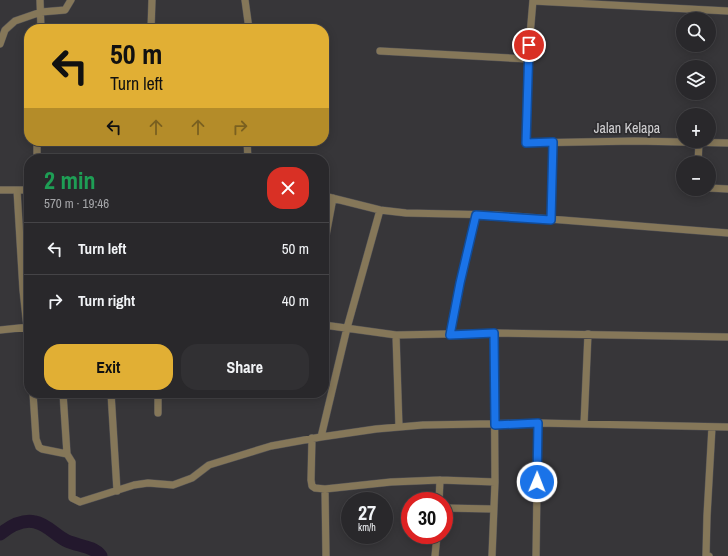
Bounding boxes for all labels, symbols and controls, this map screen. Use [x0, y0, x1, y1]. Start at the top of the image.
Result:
map controls [676, 12, 716, 196]
button: search [676, 12, 716, 52]
pin [512, 28, 546, 62]
icon: arrive [518, 34, 540, 56]
text: 50 m [110, 35, 162, 73]
icon: left [44, 40, 96, 92]
button: layers [676, 60, 716, 100]
text: Turn left [110, 71, 163, 96]
button: + [676, 108, 716, 148]
icon: left [103, 116, 125, 138]
icon: ahead [145, 116, 167, 138]
icon: ahead [187, 116, 209, 138]
icon: right [229, 116, 251, 138]
street label: Jalan Kelapa [594, 119, 661, 137]
button: − [676, 156, 716, 196]
text: 2 min [44, 164, 95, 196]
button: close [267, 167, 309, 209]
text: 570 m · 19:46 [44, 195, 109, 212]
icon: left [44, 238, 66, 260]
text: Turn left [78, 238, 126, 259]
text: 50 m [282, 238, 309, 259]
icon: right [44, 290, 66, 312]
text: Turn right [78, 290, 135, 311]
text: 40 m [282, 290, 309, 311]
button: Exit [44, 344, 173, 390]
button: Share [181, 344, 309, 390]
position arrow [516, 461, 558, 503]
speed limit sign: 30 [401, 492, 453, 544]
text: 27 [358, 499, 376, 526]
text: km/h [358, 521, 376, 534]

